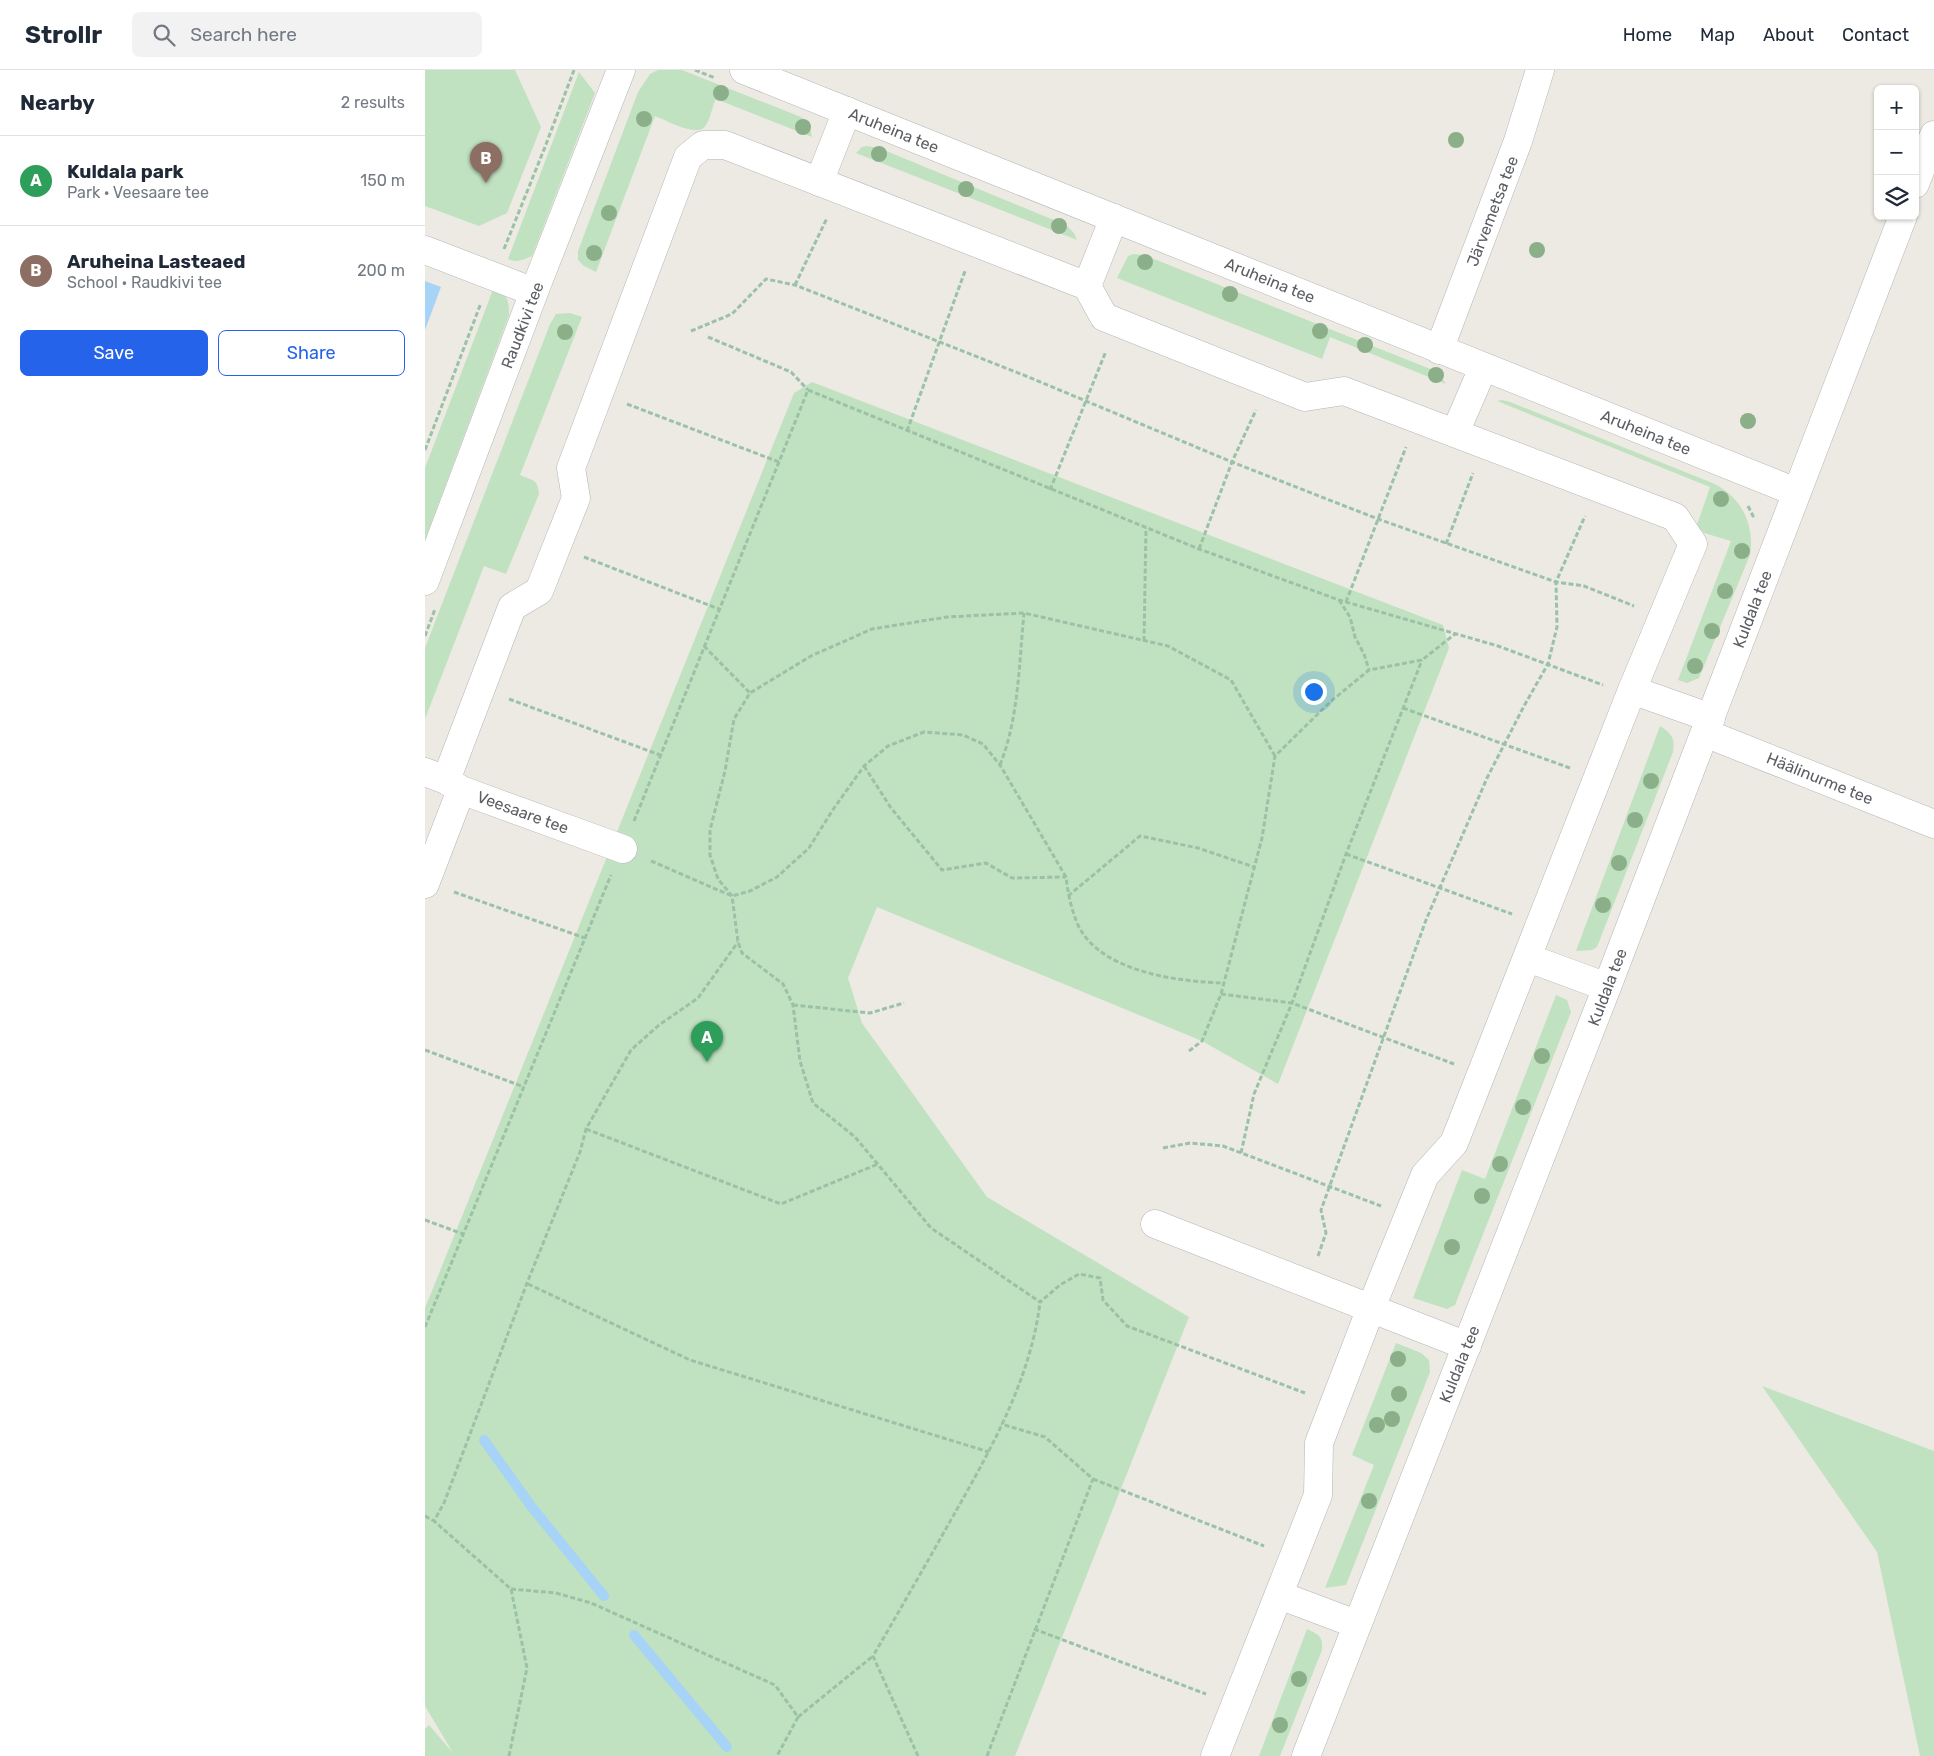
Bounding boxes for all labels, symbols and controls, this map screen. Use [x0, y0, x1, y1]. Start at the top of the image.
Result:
search box [132, 12, 482, 57]
text: Strollr [25, 21, 102, 49]
icon: search [150, 21, 178, 49]
text: Search here [190, 23, 297, 46]
text: Home [1623, 24, 1672, 46]
text: Map [1700, 24, 1735, 46]
text: About [1763, 24, 1814, 46]
text: Contact [1842, 24, 1909, 46]
map controls [1874, 85, 1919, 220]
button: + [1874, 85, 1919, 130]
text: Nearby [20, 90, 95, 115]
text: 2 results [341, 93, 405, 112]
street label: Aruheina tee [846, 104, 942, 157]
button: − [1874, 130, 1919, 175]
pin: B [470, 142, 502, 183]
street label: Järvemetsa tee [1463, 153, 1522, 269]
text: Kuldala park [67, 160, 184, 183]
text: A [30, 171, 42, 190]
text: 150 m [360, 171, 405, 190]
button: layers [1874, 175, 1919, 220]
text: Park · Veesaare tee [67, 183, 209, 202]
text: Aruheina Lasteaed [67, 250, 246, 273]
street label: Aruheina tee [1222, 254, 1318, 307]
text: B [30, 261, 42, 280]
text: 200 m [357, 261, 405, 280]
text: School · Raudkivi tee [67, 273, 222, 292]
street label: Raudkivi tee [497, 279, 548, 371]
button: Save [20, 330, 208, 376]
button: Share [218, 330, 405, 376]
street label: Aruheina tee [1598, 406, 1694, 459]
street label: Kuldala tee [1729, 568, 1776, 651]
your location [1301, 679, 1327, 705]
street label: Häälinurme tee [1764, 748, 1876, 808]
street label: Veesaare tee [474, 787, 571, 838]
street label: Kuldala tee [1584, 946, 1631, 1029]
pin: A [691, 1021, 723, 1062]
street label: Kuldala tee [1435, 1323, 1484, 1406]

